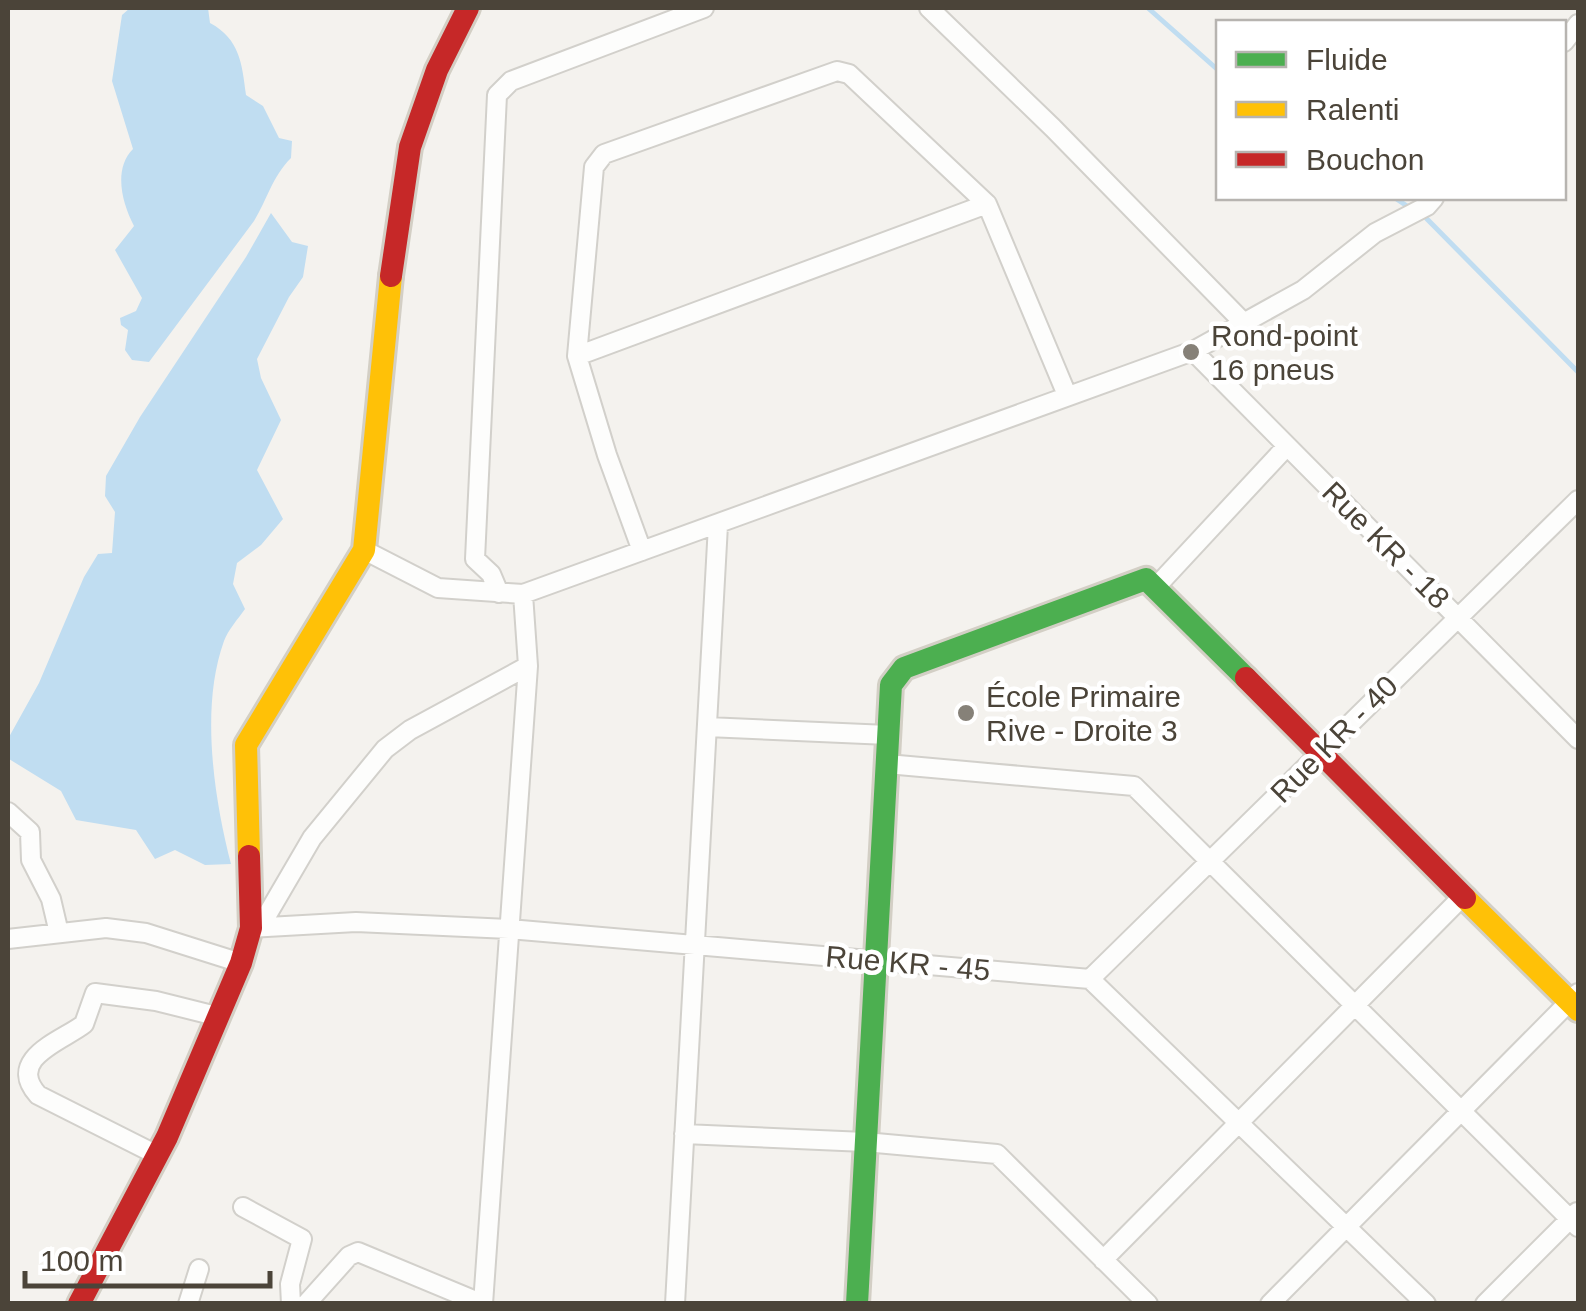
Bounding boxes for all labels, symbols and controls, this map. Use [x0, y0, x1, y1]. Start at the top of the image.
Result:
legend [1216, 20, 1566, 200]
text: Fluide [1306, 43, 1388, 76]
text: Ralenti [1306, 93, 1399, 126]
text: Bouchon [1306, 143, 1424, 176]
place label: Rond-point 16 pneus [1211, 319, 1358, 386]
marker: Rond-point 16 pneus [1180, 341, 1202, 363]
street label: Rue KR - 18 [1316, 475, 1456, 615]
street label: Rue KR - 40 [1264, 669, 1404, 809]
place label: École Primaire Rive - Droite 3 [986, 680, 1181, 747]
marker: École Primaire Rive - Droite 3 [955, 702, 977, 724]
street label: Rue KR - 45 [824, 939, 992, 987]
scale bar [25, 1226, 270, 1288]
text: 100 m [40, 1244, 123, 1277]

